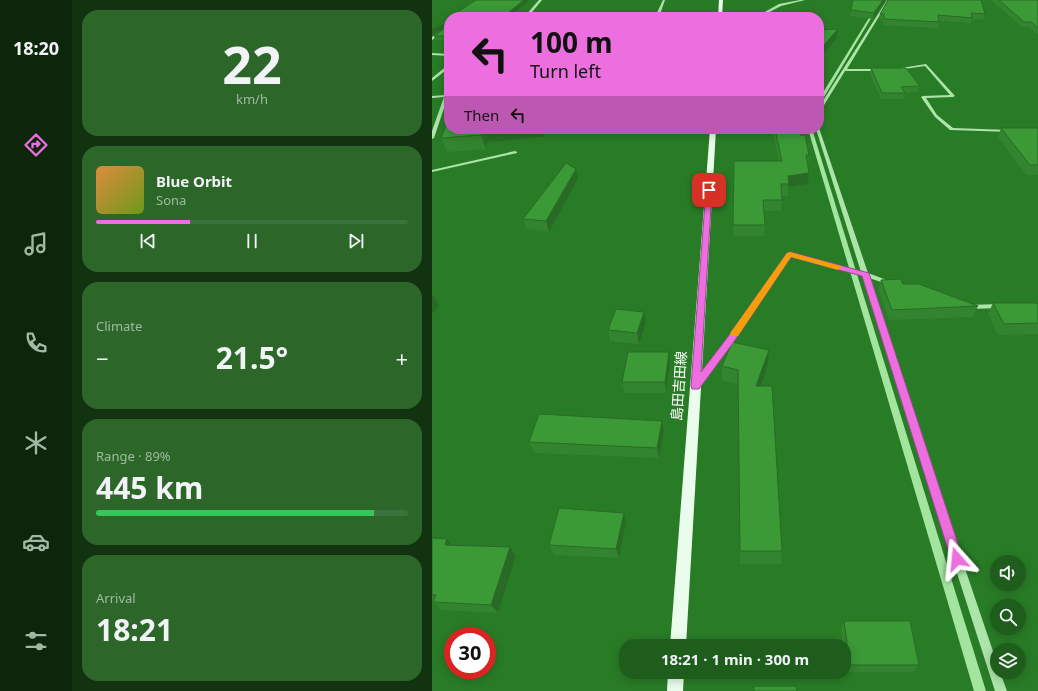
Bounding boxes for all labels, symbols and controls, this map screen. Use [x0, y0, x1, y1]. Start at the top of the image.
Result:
text: 100 m [530, 23, 613, 61]
text: 22 [222, 28, 282, 99]
icon: left [464, 28, 516, 80]
text: 18:20 [13, 36, 59, 60]
text: Turn left [530, 59, 601, 83]
text: km/h [236, 90, 268, 108]
icon: left [507, 104, 529, 126]
text: Then [464, 105, 499, 125]
icon: directions [22, 131, 50, 159]
text: Blue Orbit [156, 171, 232, 191]
pin [692, 173, 726, 207]
icon: arrive [698, 179, 720, 201]
text: Sona [156, 191, 186, 209]
icon: music [22, 230, 50, 258]
icon: previous [137, 230, 159, 252]
icon: pause [241, 230, 263, 252]
icon: next [345, 230, 367, 252]
text: Climate [96, 317, 142, 335]
icon: phone [22, 329, 50, 357]
text: 21.5° [216, 337, 288, 378]
text: − [96, 343, 109, 373]
text: + [395, 343, 408, 373]
street label: 島田吉田線 [667, 350, 690, 422]
icon: climate [22, 429, 50, 457]
text: Range · 89% [96, 447, 171, 465]
text: 445 km [96, 467, 203, 508]
icon: car [22, 528, 50, 556]
position arrow [936, 538, 978, 580]
map controls [990, 555, 1026, 679]
button: sound [990, 555, 1026, 591]
text: Arrival [96, 589, 136, 607]
button: search [990, 599, 1026, 635]
text: 18:21 [96, 609, 173, 650]
icon: filters [22, 627, 50, 655]
speed limit sign: 30 [444, 627, 496, 679]
button: layers [990, 643, 1026, 679]
text: 18:21 · 1 min · 300 m [661, 649, 809, 669]

